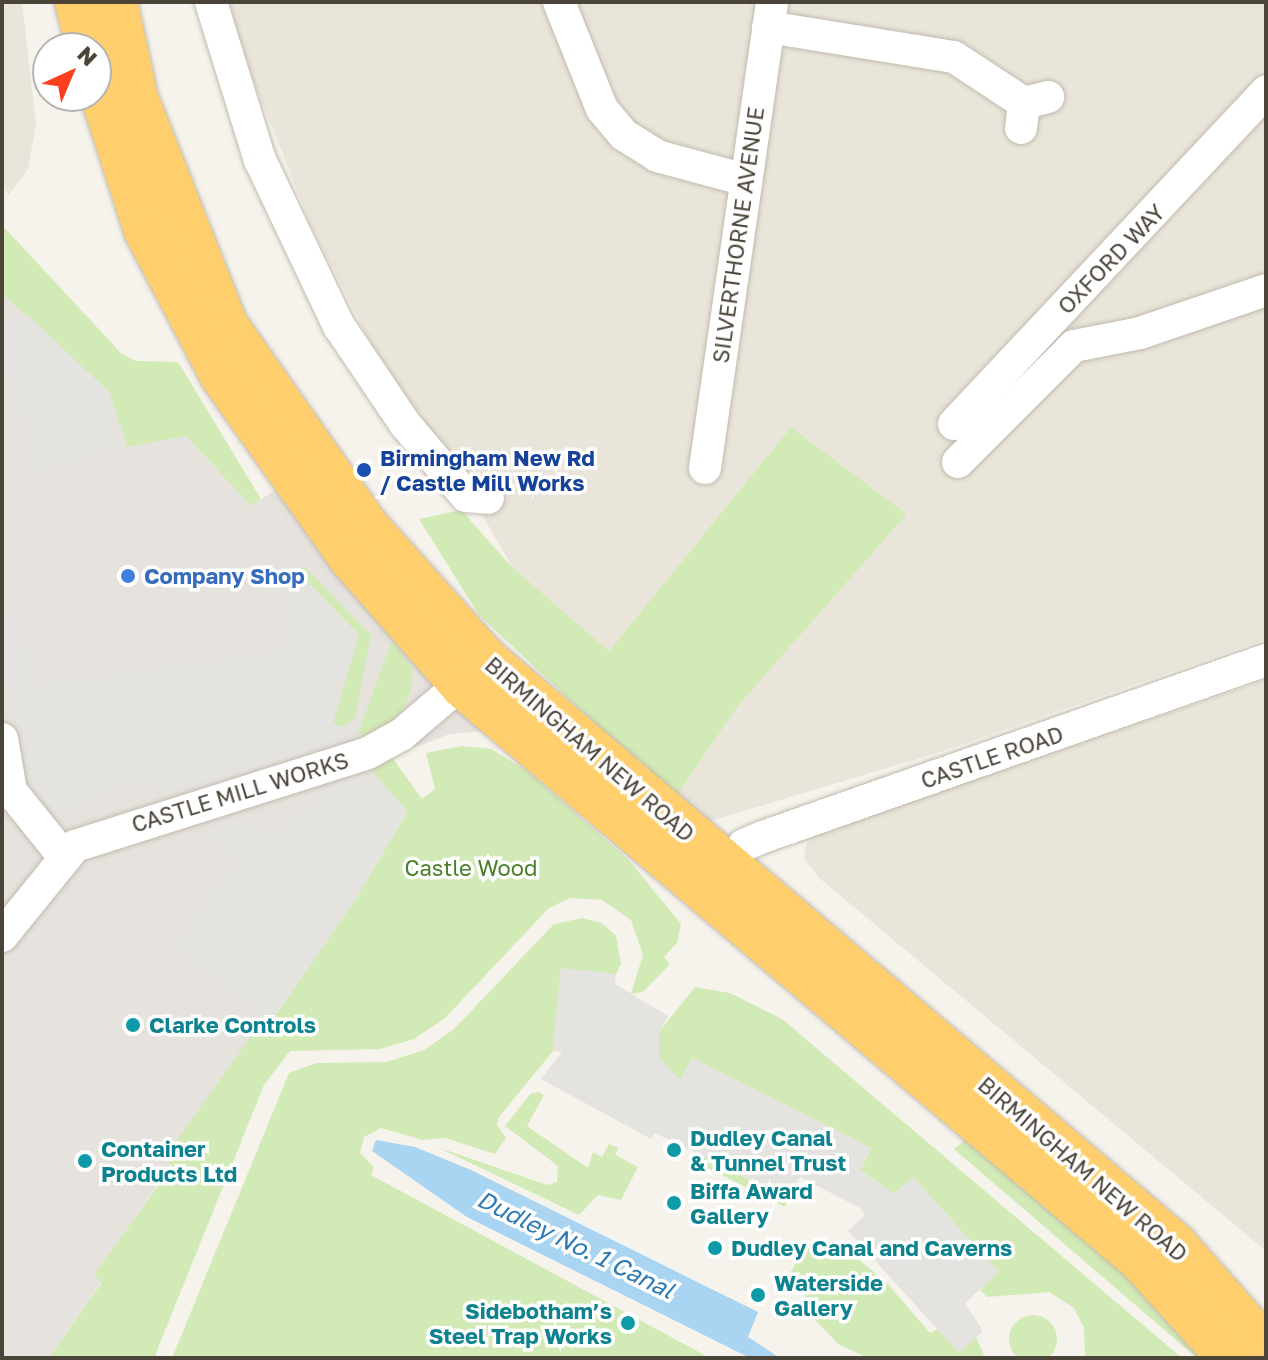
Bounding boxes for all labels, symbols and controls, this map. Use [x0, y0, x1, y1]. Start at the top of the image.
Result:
north arrow [32, 32, 112, 112]
text: N [72, 40, 103, 71]
street label: SILVERTHORNE AVENUE [707, 105, 769, 365]
street label: OXFORD WAY [1052, 199, 1170, 319]
place label: Birmingham New Rd / Castle Mill Works [380, 444, 595, 496]
marker: Birmingham New Rd / Castle Mill Works [355, 461, 373, 479]
place label: Company Shop [144, 563, 305, 589]
marker: Company Shop [119, 567, 137, 585]
street label: BIRMINGHAM NEW ROAD [480, 651, 700, 847]
street label: CASTLE ROAD [917, 720, 1067, 794]
street label: CASTLE MILL WORKS [128, 746, 352, 838]
park label: Castle Wood [404, 855, 538, 881]
place label: Clarke Controls [149, 1012, 316, 1038]
marker: Clarke Controls [124, 1016, 142, 1034]
street label: BIRMINGHAM NEW ROAD [973, 1071, 1193, 1267]
place label: Dudley Canal & Tunnel Trust [690, 1124, 846, 1176]
place label: Container Products Ltd [101, 1135, 237, 1186]
marker: Dudley Canal & Tunnel Trust [665, 1141, 683, 1159]
marker: Container Products Ltd [76, 1152, 94, 1170]
place label: Biffa Award Gallery [690, 1177, 813, 1228]
water label: Dudley No. 1 Canal [473, 1184, 679, 1304]
marker: Biffa Award Gallery [665, 1194, 683, 1212]
place label: Dudley Canal and Caverns [731, 1235, 1012, 1261]
marker: Dudley Canal and Caverns [706, 1239, 724, 1257]
place label: Waterside Gallery [774, 1269, 883, 1320]
marker: Waterside Gallery [749, 1286, 767, 1304]
place label: Sidebotham’s Steel Trap Works [429, 1297, 612, 1348]
marker: Sidebotham’s Steel Trap Works [619, 1314, 637, 1332]

